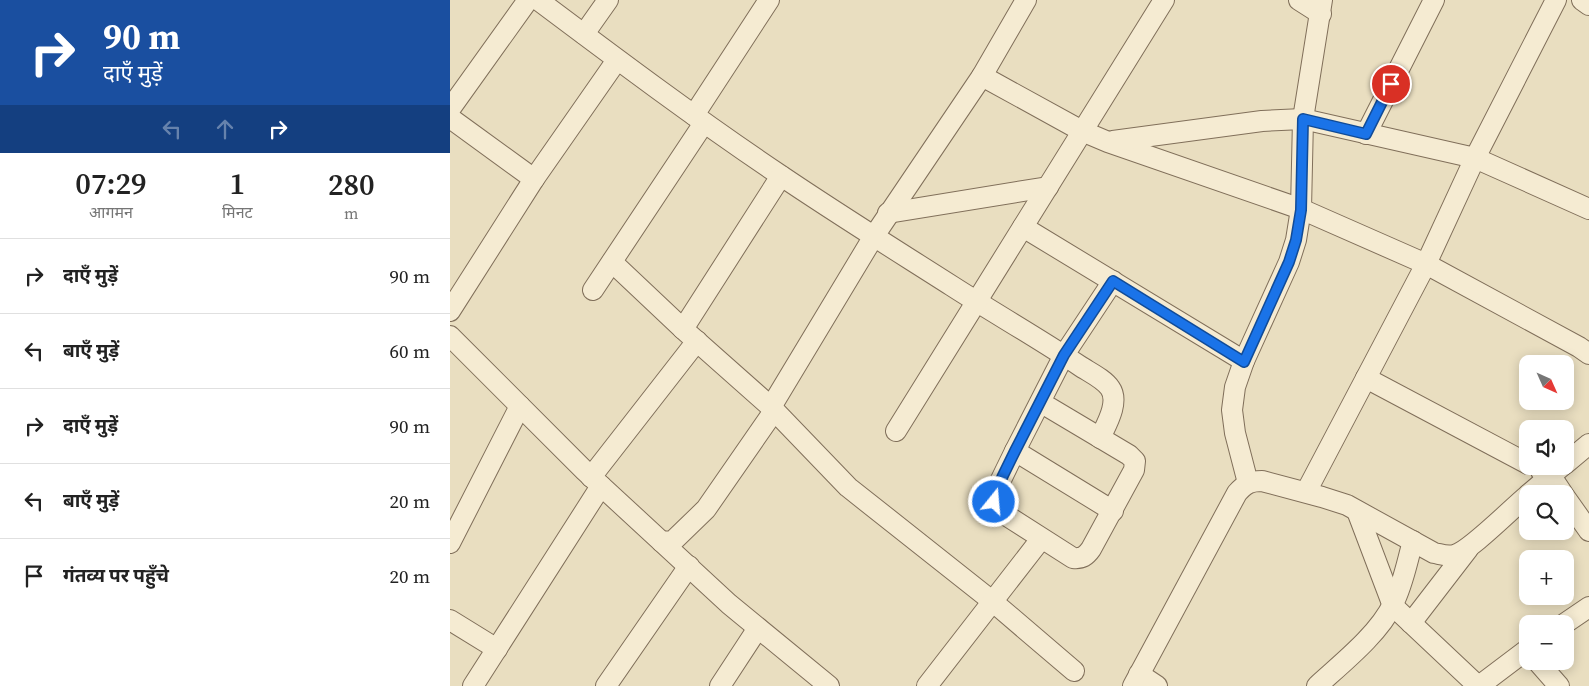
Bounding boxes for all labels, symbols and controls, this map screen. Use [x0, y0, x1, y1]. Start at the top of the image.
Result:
text: 90 m [103, 13, 180, 61]
icon: right [20, 20, 85, 85]
text: दाएँ मुड़ें [103, 58, 163, 88]
pin [1370, 63, 1412, 105]
icon: arrive [1377, 70, 1405, 98]
icon: left [158, 115, 186, 143]
icon: ahead [211, 115, 239, 143]
icon: right [264, 115, 292, 143]
text: 07:29 [75, 163, 147, 204]
text: 1 [229, 163, 245, 204]
text: 280 [328, 164, 375, 205]
text: आगमन [89, 201, 133, 223]
text: मिनट [222, 201, 253, 223]
text: m [344, 202, 359, 224]
icon: right [20, 262, 48, 290]
text: दाएँ मुड़ें [63, 262, 118, 288]
text: 90 m [389, 263, 430, 289]
icon: left [20, 337, 48, 365]
text: बाएँ मुड़ें [63, 337, 119, 363]
text: 60 m [389, 338, 430, 364]
north arrow [1519, 355, 1574, 410]
map controls [1519, 355, 1574, 670]
icon: right [20, 412, 48, 440]
text: दाएँ मुड़ें [63, 412, 118, 438]
text: 90 m [389, 413, 430, 439]
button: sound [1519, 420, 1574, 475]
position arrow [967, 475, 1019, 527]
button: search [1519, 485, 1574, 540]
icon: left [20, 487, 48, 515]
text: बाएँ मुड़ें [63, 487, 119, 513]
text: 20 m [389, 488, 430, 514]
button: + [1519, 550, 1574, 605]
icon: arrive [20, 562, 48, 590]
text: गंतव्य पर पहुँचे [63, 562, 169, 588]
text: 20 m [389, 563, 430, 589]
button: − [1519, 615, 1574, 670]

